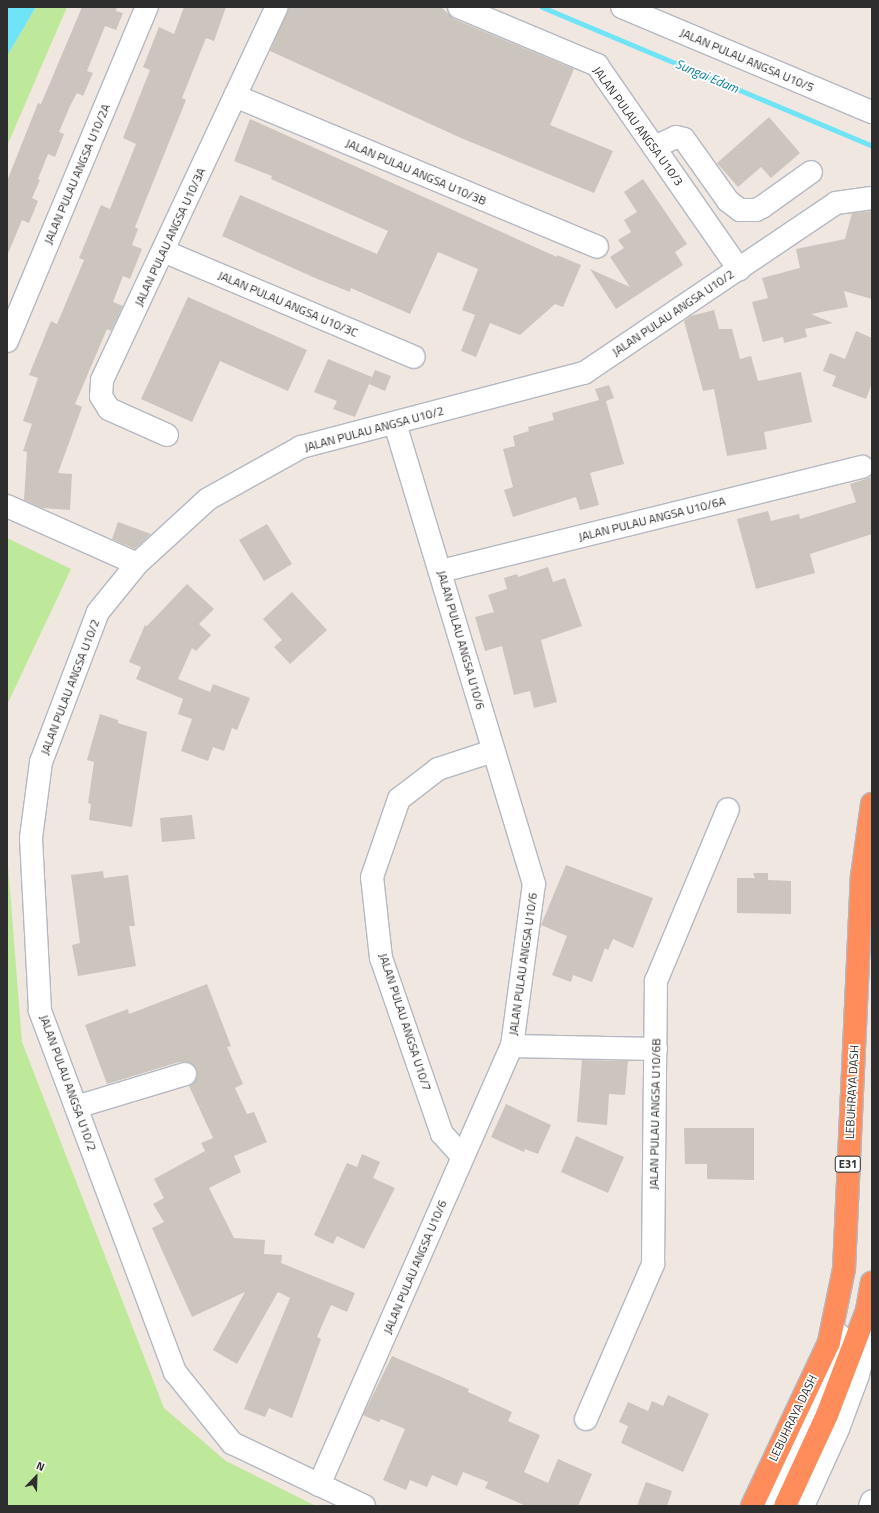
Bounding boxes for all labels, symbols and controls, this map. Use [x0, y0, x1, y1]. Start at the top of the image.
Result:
street label: JALAN PULAU ANGSA U10/5 [678, 25, 816, 95]
water label: Sungai Edam [673, 56, 741, 96]
street label: JALAN PULAU ANGSA U10/3 [590, 64, 686, 188]
street label: JALAN PULAU ANGSA U10/2A [41, 102, 113, 246]
street label: JALAN PULAU ANGSA U10/3B [344, 136, 488, 208]
street label: JALAN PULAU ANGSA U10/3A [132, 165, 208, 309]
street label: JALAN PULAU ANGSA U10/2 [609, 267, 737, 359]
street label: JALAN PULAU ANGSA U10/3C [216, 268, 360, 340]
street label: JALAN PULAU ANGSA U10/2 [303, 403, 445, 455]
street label: JALAN PULAU ANGSA U10/6A [577, 494, 727, 544]
street label: JALAN PULAU ANGSA U10/6 [434, 569, 488, 711]
street label: JALAN PULAU ANGSA U10/2 [37, 617, 103, 757]
street label: JALAN PULAU ANGSA U10/6 [506, 892, 540, 1036]
street label: JALAN PULAU ANGSA U10/7 [376, 951, 434, 1093]
street label: JALAN PULAU ANGSA U10/2 [37, 1013, 99, 1153]
street label: JALAN PULAU ANGSA U10/6B [646, 1038, 664, 1190]
street label: LEBUHRAYA DASH [842, 1044, 862, 1140]
road number: E31 [834, 1155, 862, 1173]
street label: JALAN PULAU ANGSA U10/6 [380, 1198, 450, 1336]
street label: LEBUHRAYA DASH [766, 1372, 820, 1464]
north arrow [16, 1457, 56, 1497]
text: N [34, 1457, 47, 1475]

